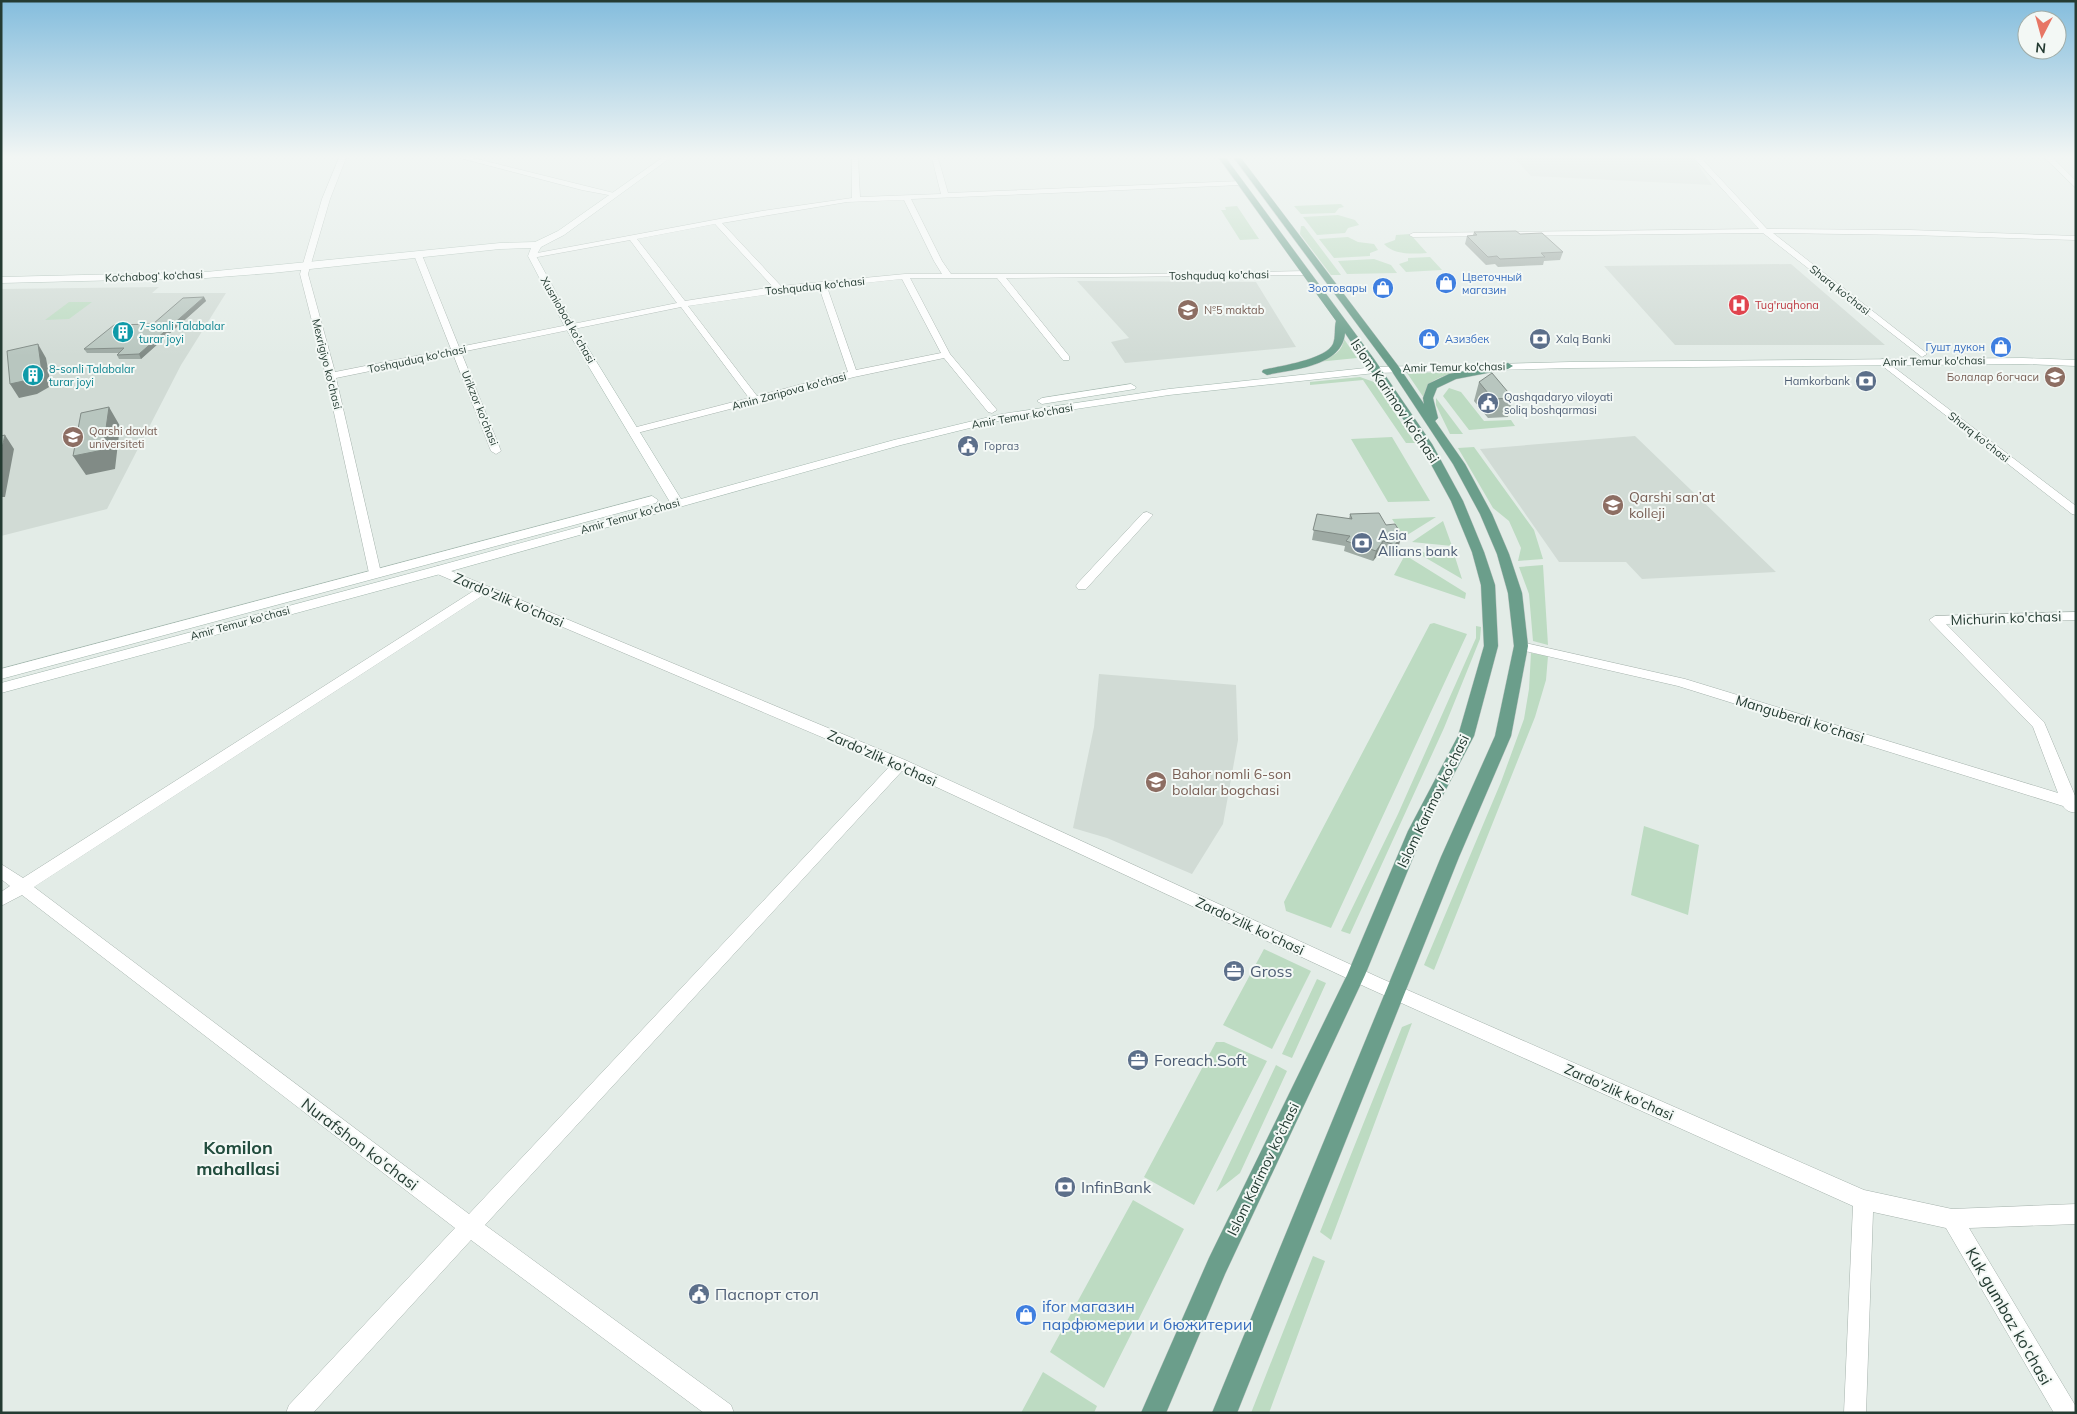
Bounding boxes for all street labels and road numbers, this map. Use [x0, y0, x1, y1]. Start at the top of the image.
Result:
street label: Sharq ko‘chasi [1807, 262, 1873, 318]
street label: Ko‘chabog‘ ko‘chasi [105, 267, 203, 285]
street label: Toshquduq ko'chasi [1169, 267, 1269, 283]
street label: Xusniobod ko'chasi [538, 274, 598, 366]
street label: Toshquduq ko'chasi [764, 274, 866, 298]
street label: Mexrigiyo ko'chasi [309, 317, 345, 411]
street label: Islom Karimov ko‘chasi [1347, 336, 1443, 466]
street label: Toshquduq ko'chasi [367, 342, 467, 376]
street label: Amir Temur ko'chasi [1883, 353, 1985, 369]
street label: Amir Temur ko'chasi [1403, 359, 1505, 375]
street label: Urikzor ko'chasi [459, 368, 501, 448]
street label: Amin Zaripova ko'chasi [730, 369, 848, 413]
street label: Amir Temur ko'chasi [970, 400, 1074, 432]
street label: Sharq ko'chasi [1945, 409, 2013, 465]
street label: Amir Temur ko'chasi [579, 495, 681, 537]
street label: Zardo'zlik ko'chasi [451, 569, 567, 631]
street label: Amir Temur ko'chasi [189, 603, 291, 643]
street label: Michurin ko'chasi [1950, 607, 2062, 629]
street label: Manguberdi ko'chasi [1734, 691, 1866, 747]
street label: Zardo'zlik ko'chasi [825, 726, 939, 790]
street label: Islom Karimov ko‘chasi [1393, 732, 1473, 870]
street label: Zardo'zlik ko'chasi [1193, 893, 1307, 959]
street label: Zardo'zlik ko'chasi [1562, 1060, 1676, 1124]
street label: Nurafshon ko'chasi [298, 1094, 422, 1194]
street label: Islom Karimov ko‘chasi [1223, 1100, 1303, 1238]
street label: Kuk gumbaz ko'chasi [1961, 1244, 2057, 1388]

